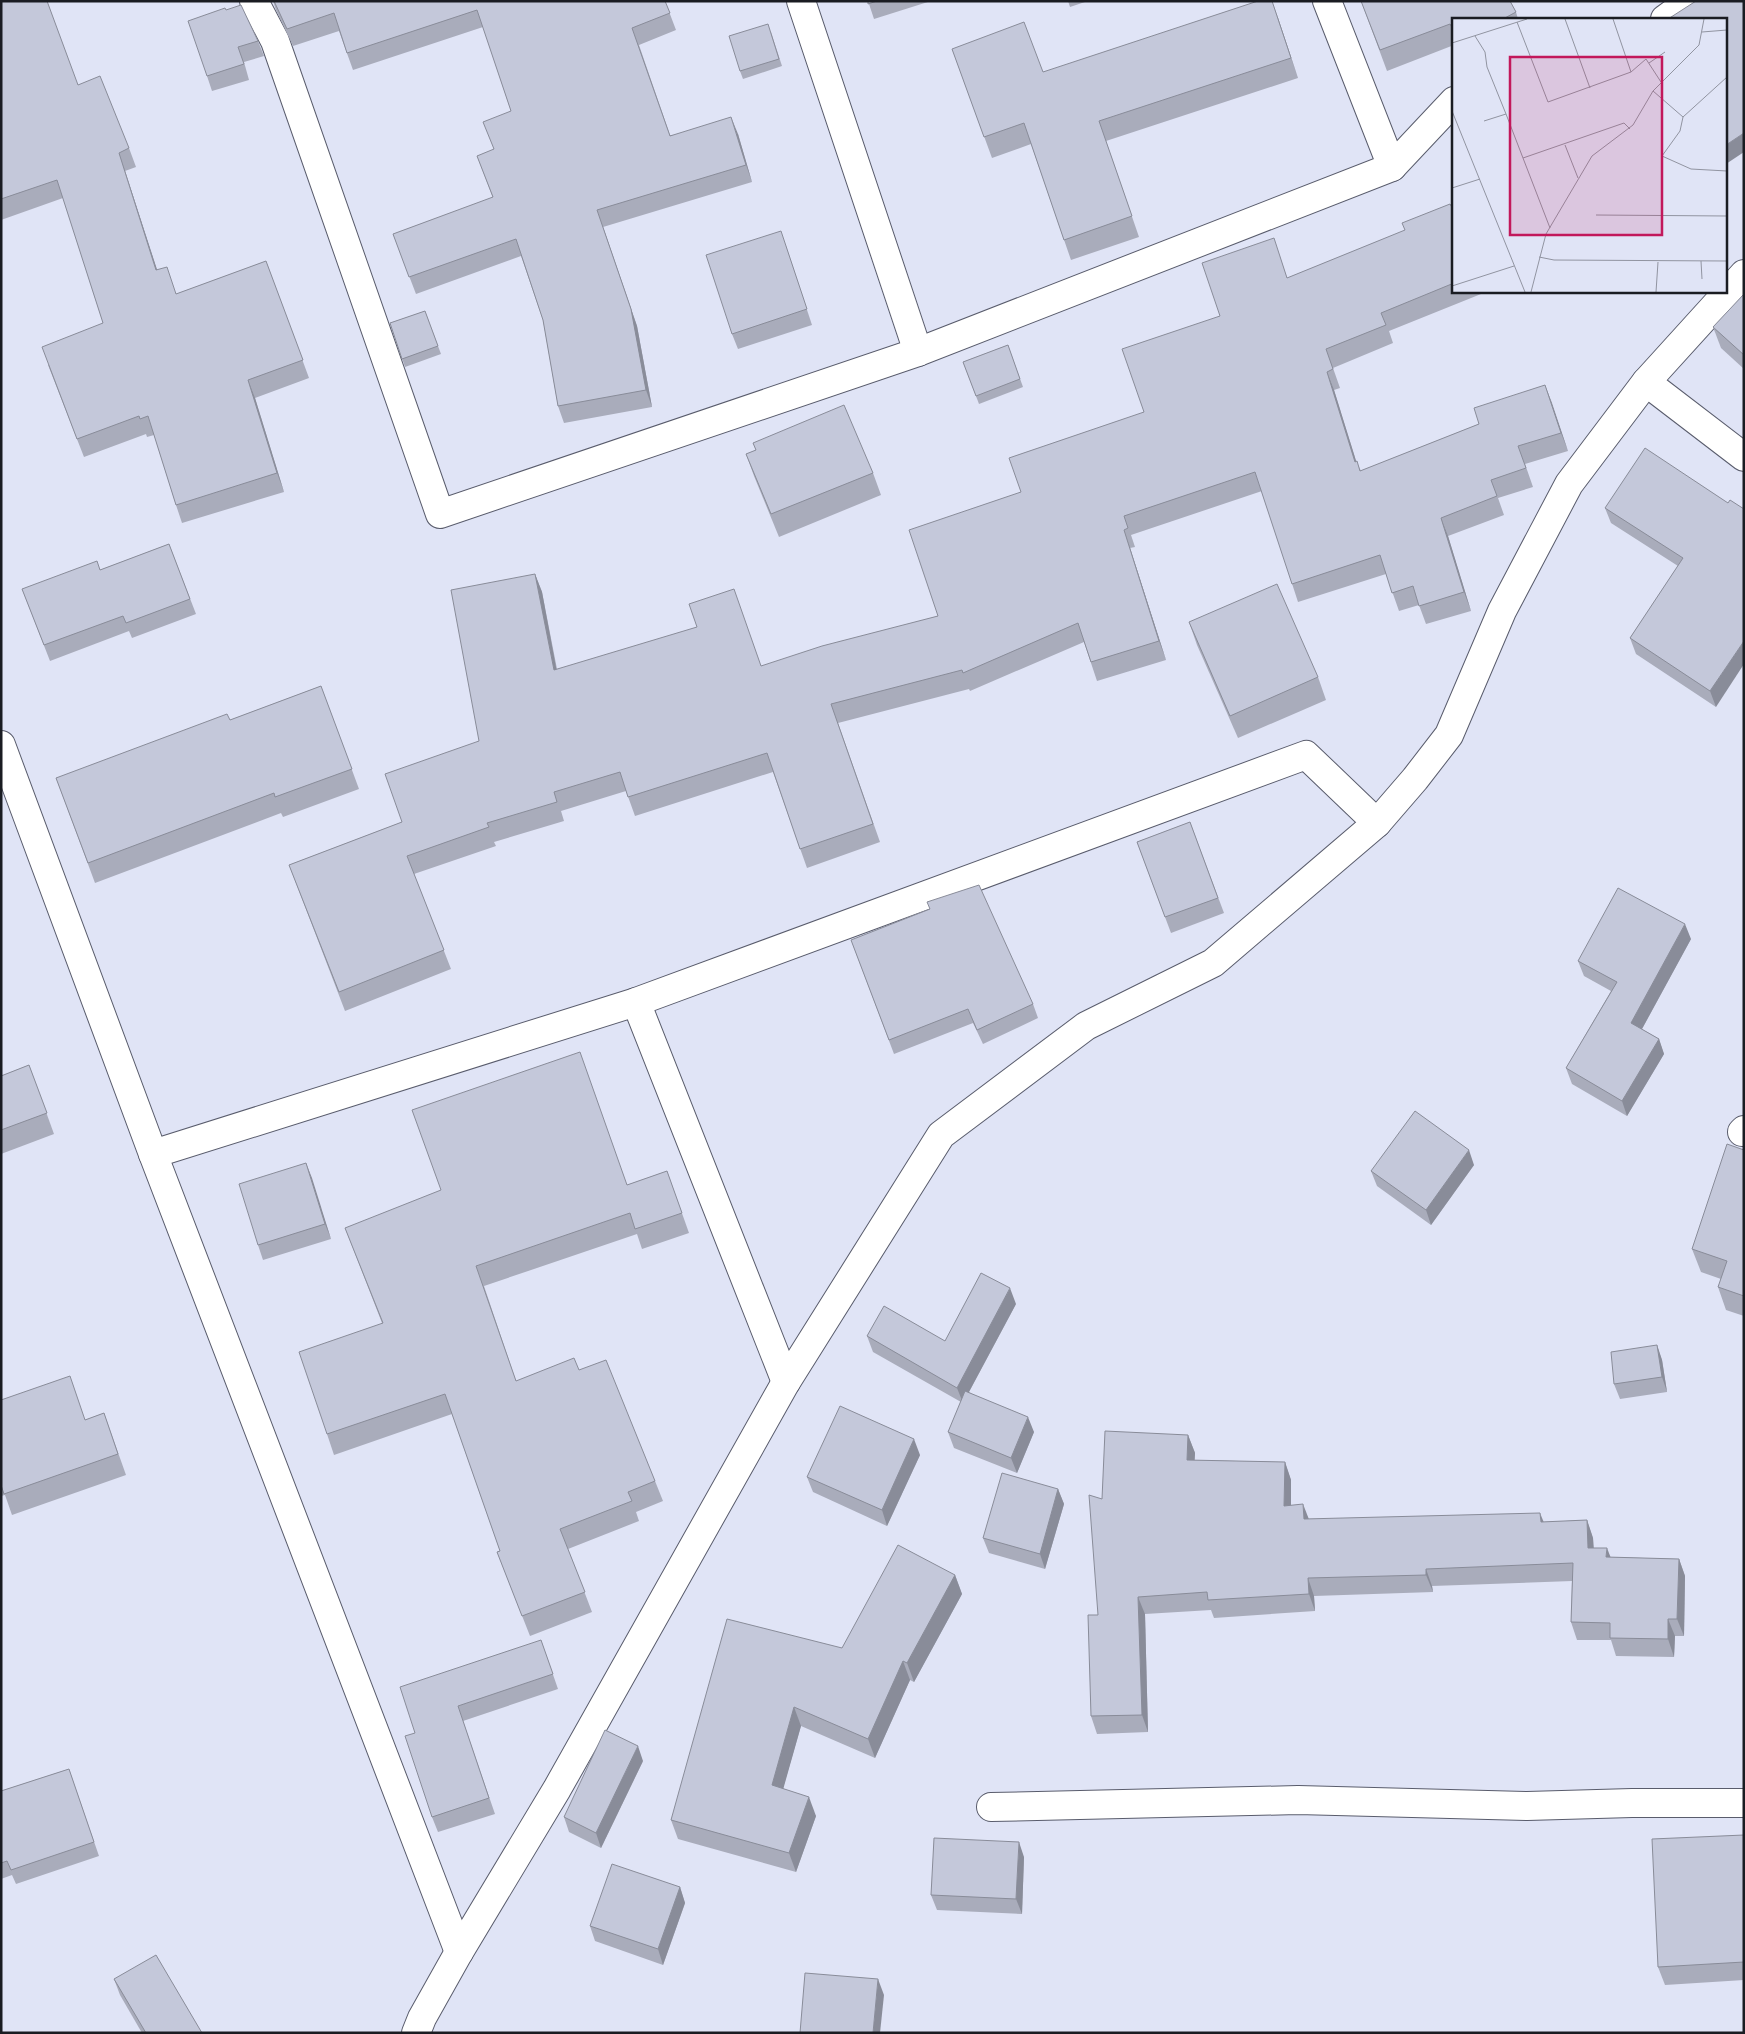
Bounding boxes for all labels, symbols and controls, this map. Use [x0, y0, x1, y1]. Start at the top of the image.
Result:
inset map [1452, 18, 1728, 292]

